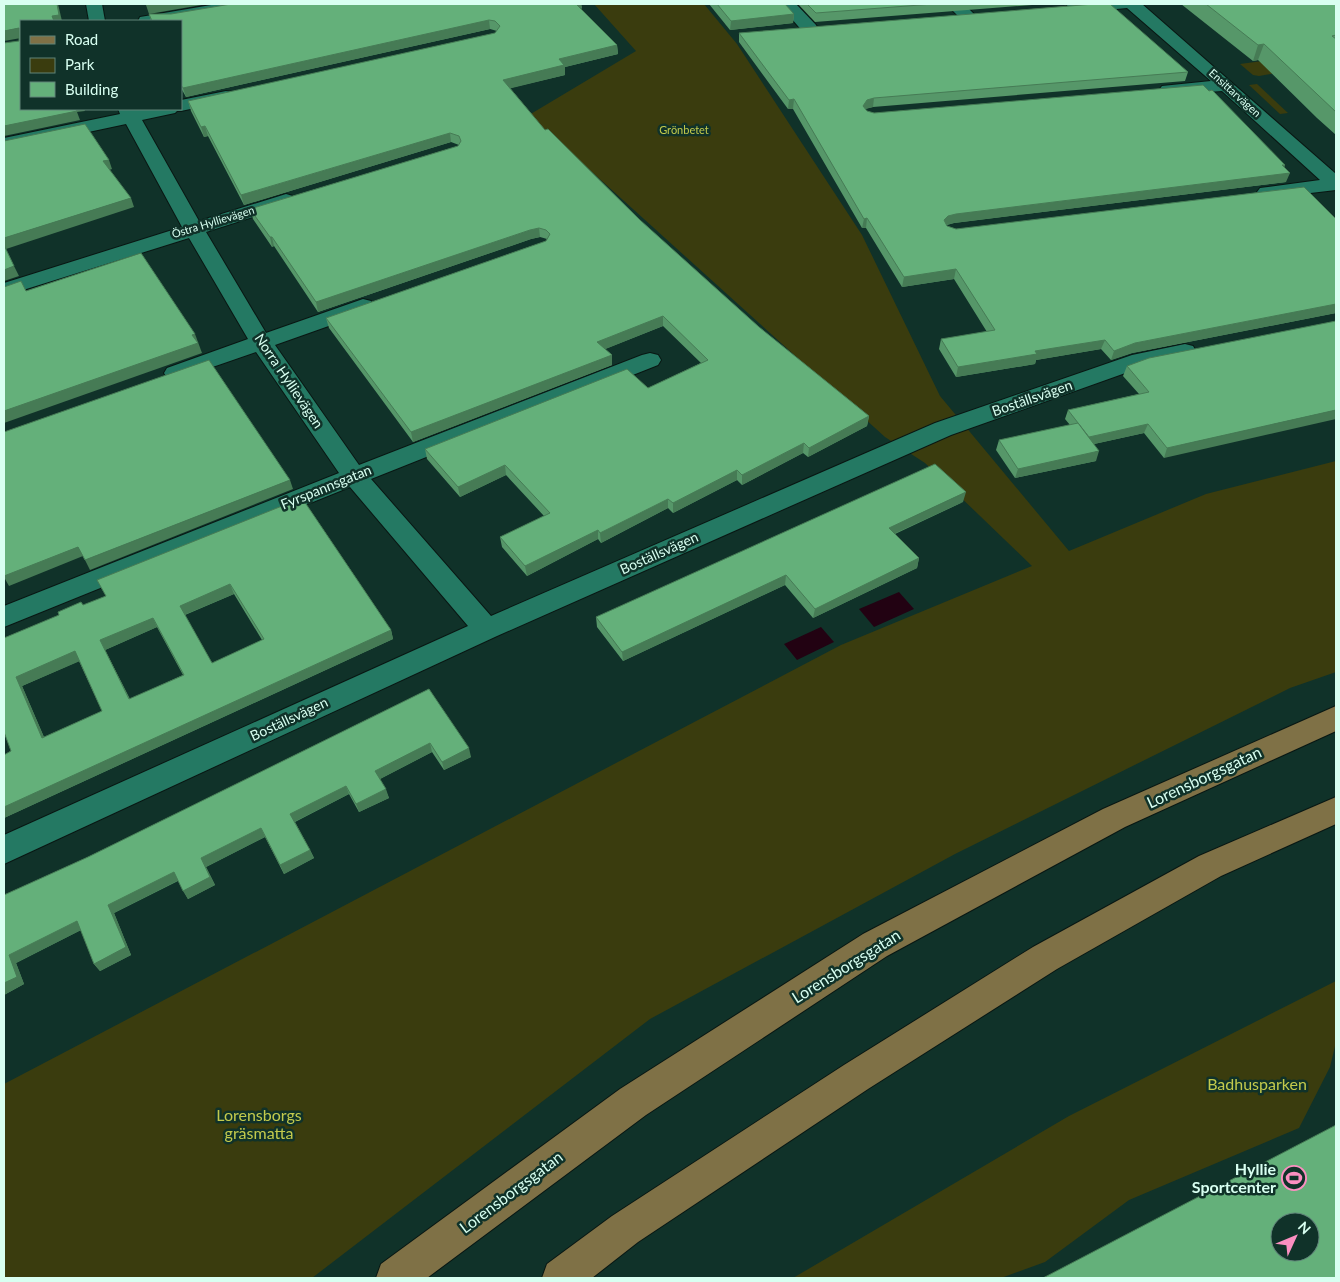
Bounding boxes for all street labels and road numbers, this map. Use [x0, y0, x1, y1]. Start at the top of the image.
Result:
street label: Ensittarvägen [1207, 66, 1264, 119]
street label: Östra Hyllievägen [170, 203, 256, 240]
street label: Norra Hyllievägen [252, 330, 327, 431]
street label: Boställsvägen [989, 376, 1074, 419]
street label: Fyrspannsgatan [278, 461, 374, 512]
street label: Boställsvägen [617, 528, 701, 577]
street label: Boställsvägen [247, 693, 330, 744]
street label: Lorensborgsgatan [1144, 742, 1264, 811]
street label: Lorensborgsgatan [788, 925, 903, 1007]
street label: Lorensborgsgatan [455, 1147, 566, 1237]

